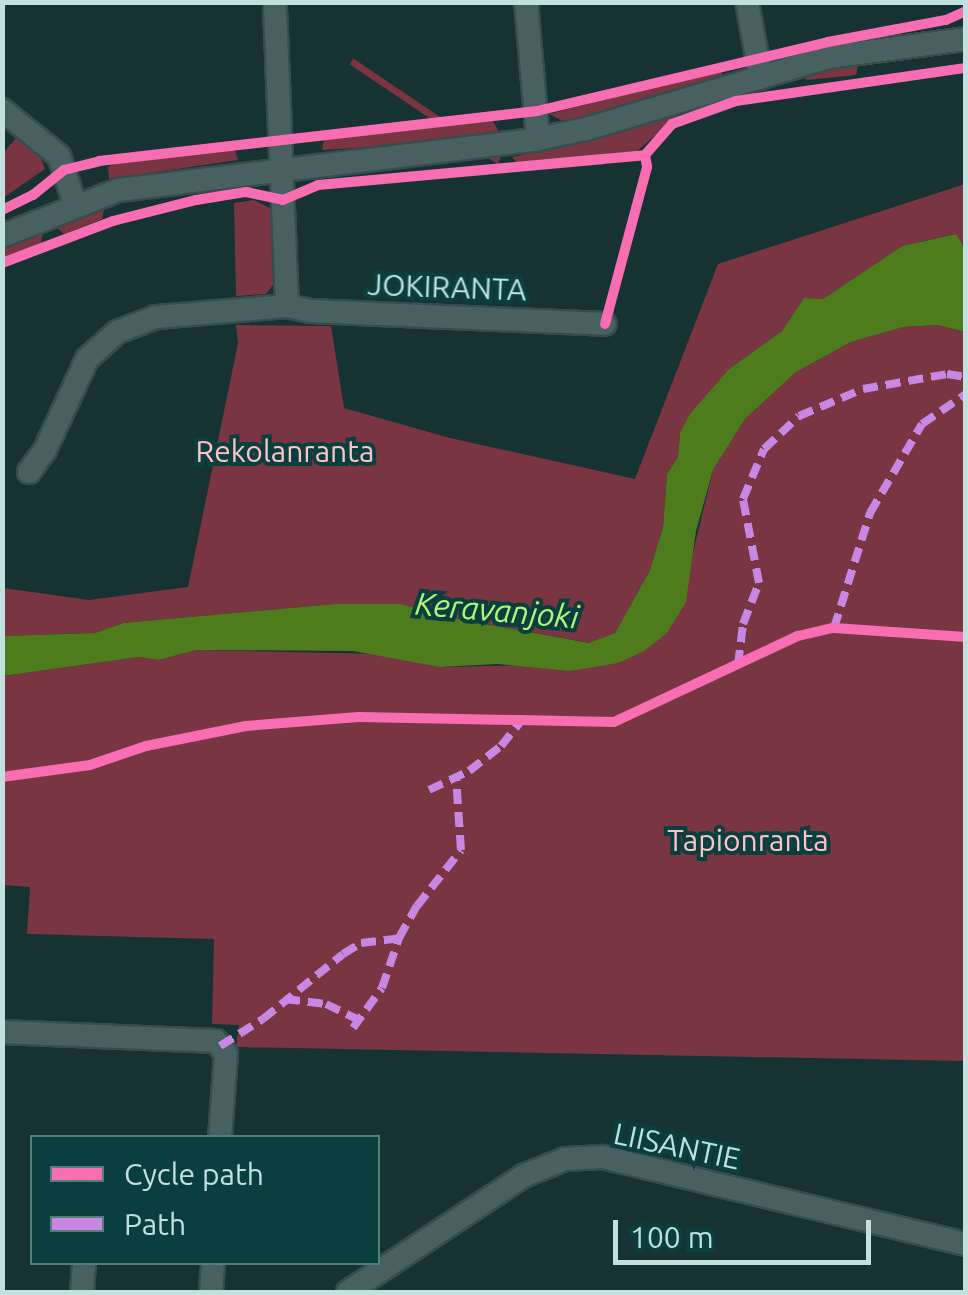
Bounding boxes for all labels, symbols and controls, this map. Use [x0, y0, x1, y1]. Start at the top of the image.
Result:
street label: JOKIRANTA [367, 266, 527, 308]
park label: Rekolanranta [196, 433, 374, 469]
water label: Keravanjoki [414, 584, 580, 636]
park label: Tapionranta [667, 822, 829, 858]
street label: LIISANTIE [610, 1115, 744, 1177]
legend [30, 1135, 380, 1265]
text: Cycle path [124, 1157, 264, 1191]
scale bar [618, 1200, 876, 1262]
text: Path [124, 1207, 186, 1241]
text: 100 m [630, 1220, 714, 1254]

